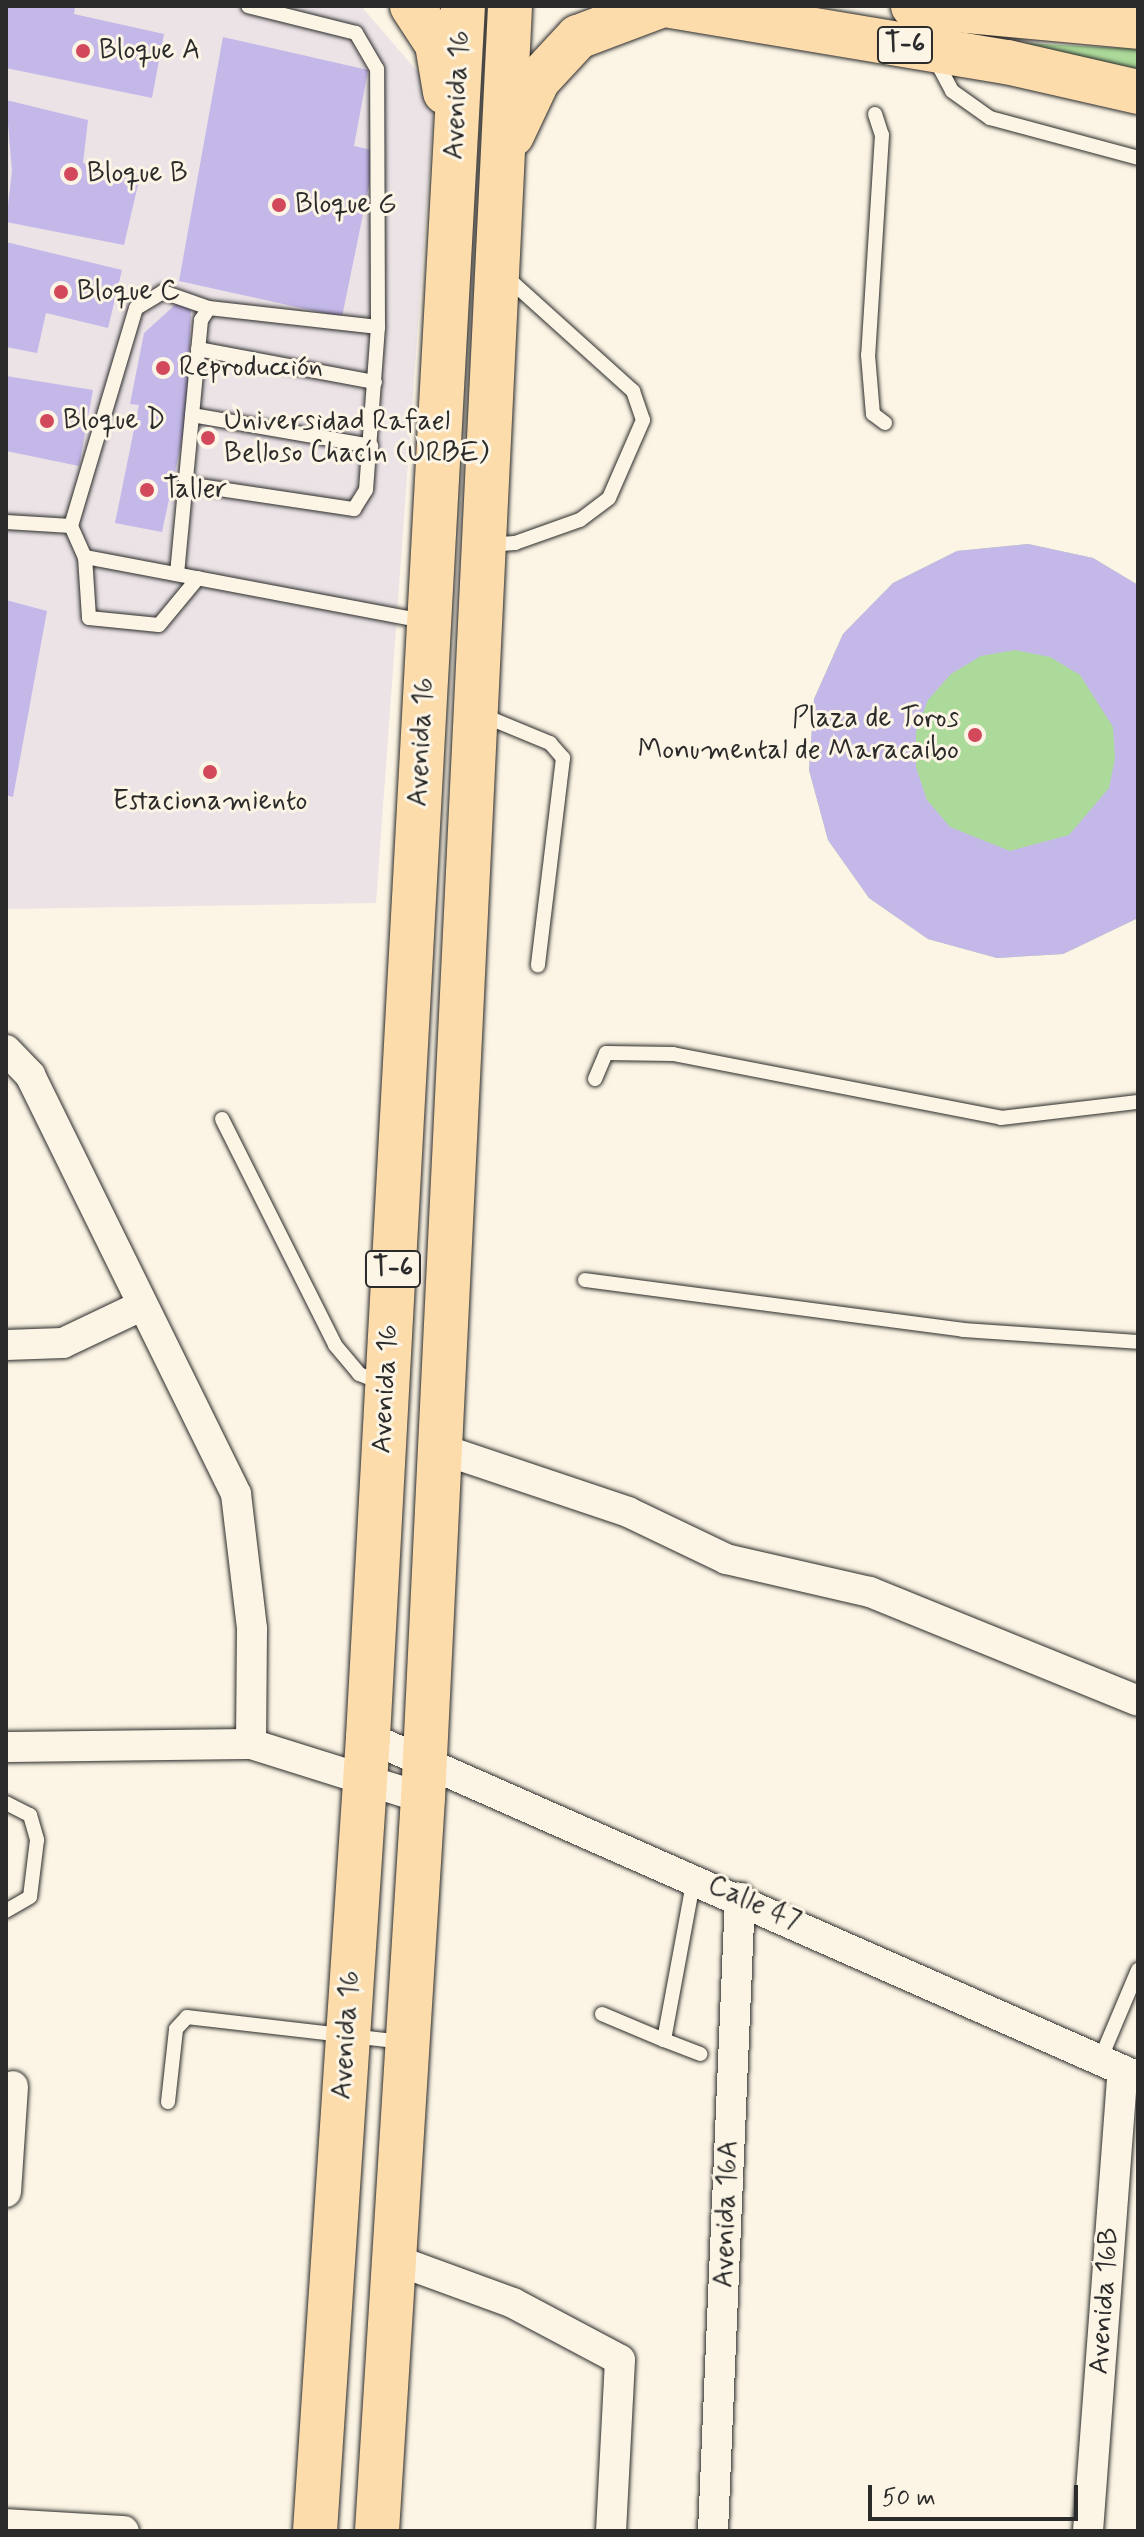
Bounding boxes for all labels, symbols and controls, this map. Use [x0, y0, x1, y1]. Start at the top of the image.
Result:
road number: T-6 [875, 23, 935, 67]
street label: Avenida 16 [438, 29, 478, 161]
place label: Bloque A [99, 34, 200, 68]
marker: Bloque A [74, 42, 92, 60]
place label: Bloque B [87, 157, 188, 191]
marker: Bloque B [62, 165, 80, 183]
place label: Bloque G [295, 188, 396, 222]
marker: Bloque G [270, 196, 288, 214]
place label: Bloque C [77, 275, 180, 309]
marker: Bloque C [52, 283, 70, 301]
place label: Reproducción [179, 351, 323, 385]
marker: Reproducción [154, 359, 172, 377]
place label: Bloque D [63, 404, 165, 438]
place label: Universidad Rafael Belloso Chacín (URBE) [224, 405, 493, 471]
marker: Bloque D [38, 412, 56, 430]
marker: Universidad Rafael Belloso Chacín (URBE) [199, 429, 217, 447]
place label: Taller [163, 473, 227, 507]
marker: Taller [138, 481, 156, 499]
street label: Avenida 16 [402, 676, 442, 808]
place label: Plaza de Toros Monumental de Maracaibo [645, 702, 959, 768]
marker: Plaza de Toros Monumental de Maracaibo [966, 726, 984, 744]
marker: Estacionamiento [201, 763, 219, 781]
place label: Estacionamiento [112, 785, 308, 819]
road number: T-6 [363, 1247, 423, 1291]
street label: Avenida 16 [366, 1323, 406, 1455]
street label: Calle 47 [702, 1869, 806, 1939]
street label: Avenida 16 [326, 1969, 368, 2101]
street label: Avenida 16A [708, 2140, 746, 2288]
street label: Avenida 16B [1083, 2226, 1127, 2376]
scale bar [872, 2469, 1082, 2519]
text: 50 m [882, 2483, 936, 2514]

